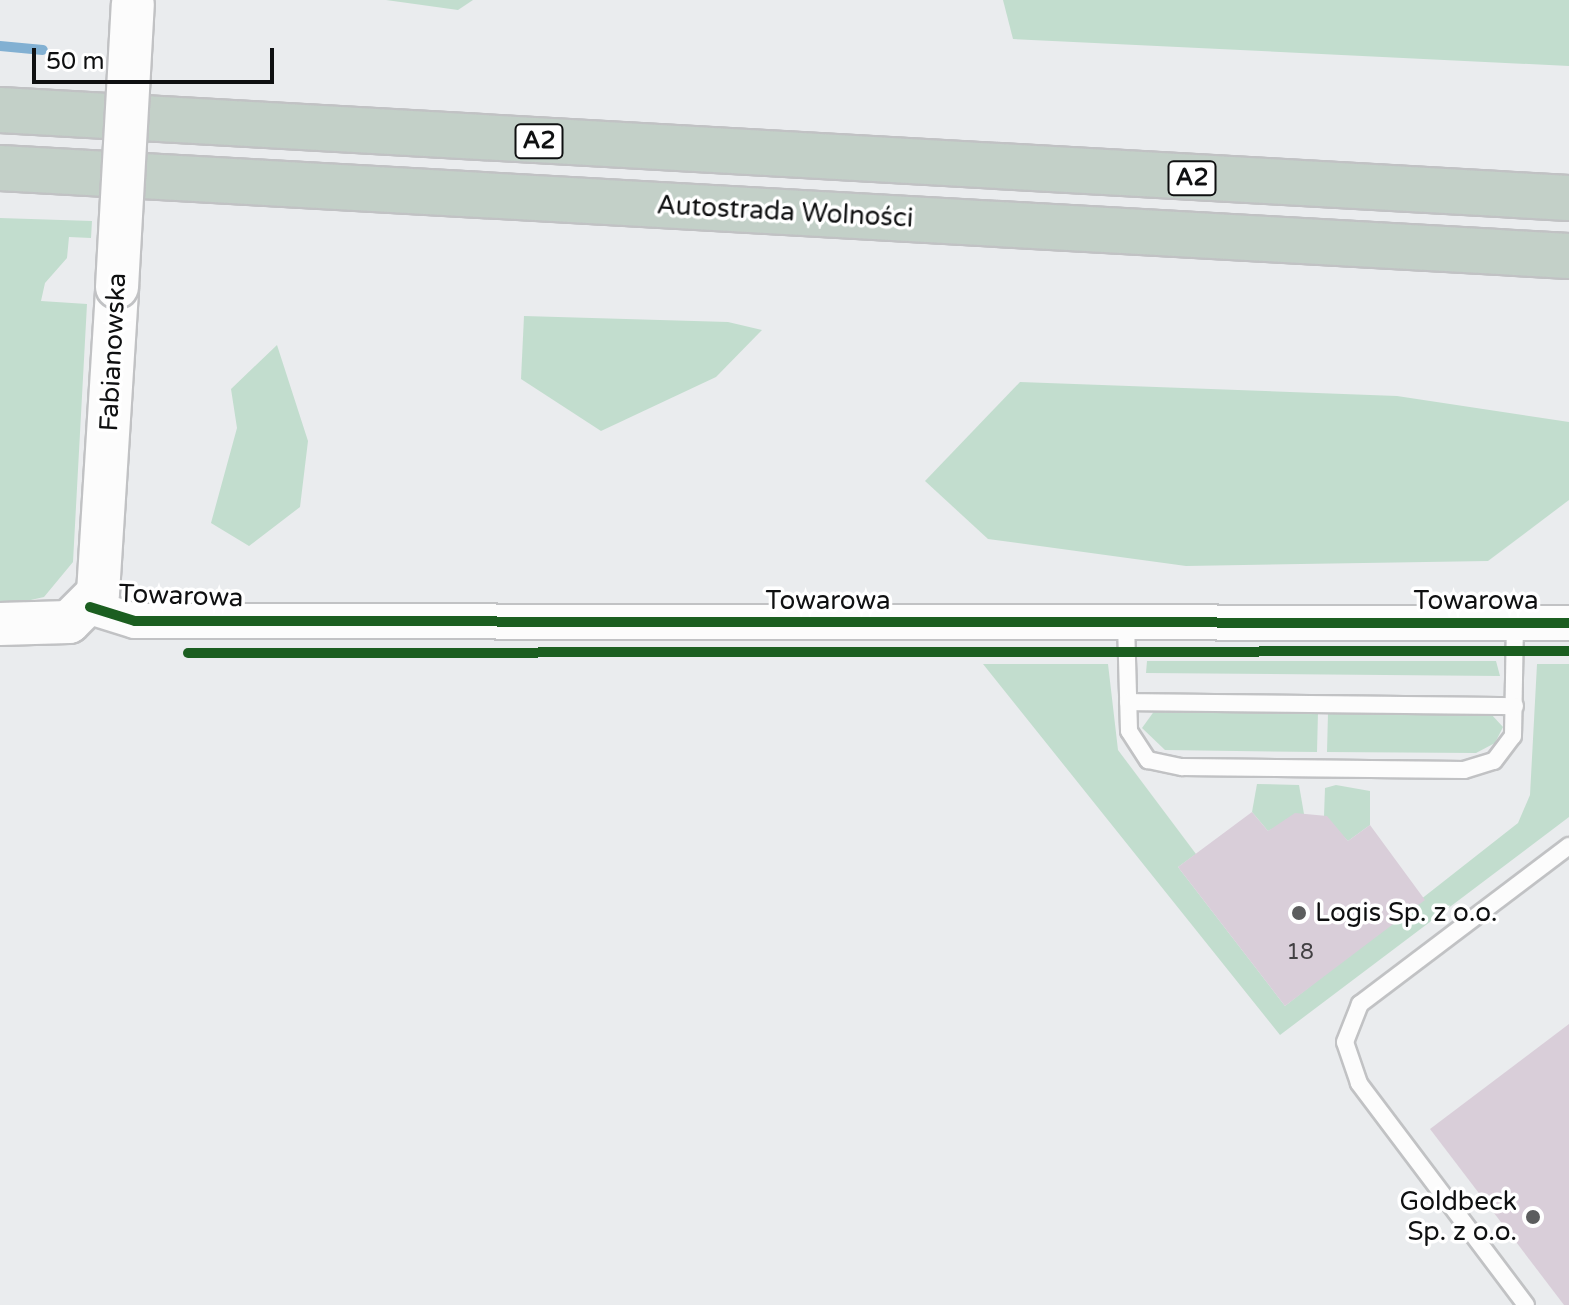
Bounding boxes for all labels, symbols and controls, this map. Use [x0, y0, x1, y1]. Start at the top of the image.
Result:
scale bar [36, 32, 278, 82]
text: 50 m [46, 47, 104, 76]
road number: A2 [513, 121, 565, 161]
road number: A2 [1166, 158, 1218, 198]
street label: Autostrada Wolności [656, 190, 914, 234]
street label: Fabianowska [93, 272, 133, 432]
street label: Towarowa [118, 578, 244, 614]
street label: Towarowa [765, 585, 891, 617]
street label: Towarowa [1413, 585, 1539, 617]
place label: Logis Sp. z o.o. [1315, 897, 1497, 929]
marker: Logis Sp. z o.o. [1290, 904, 1308, 922]
house number: 18 [1286, 940, 1314, 966]
place label: Goldbeck Sp. z o.o. [1399, 1186, 1517, 1248]
marker: Goldbeck Sp. z o.o. [1524, 1208, 1542, 1226]

